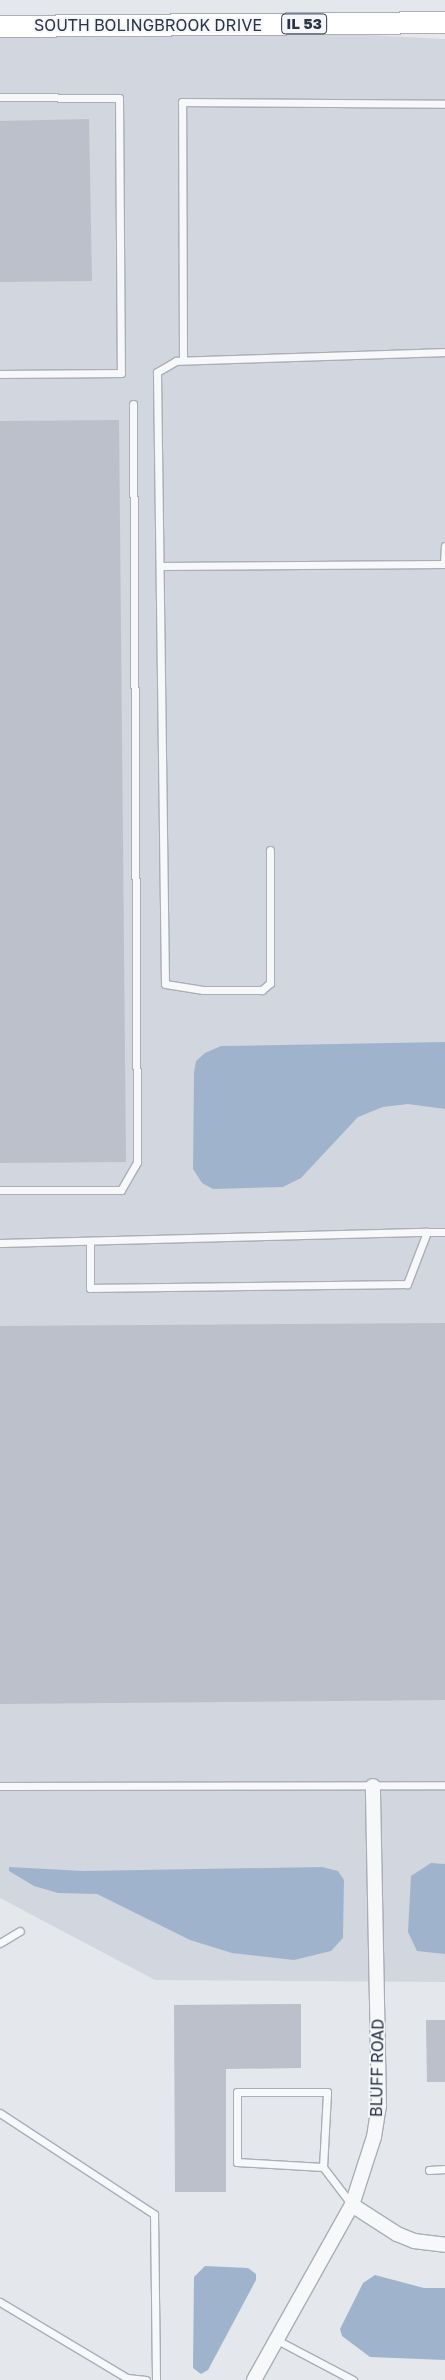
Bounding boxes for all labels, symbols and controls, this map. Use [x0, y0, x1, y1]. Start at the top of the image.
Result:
road number: IL 53 [280, 12, 328, 36]
street label: SOUTH BOLINGBROOK DRIVE [34, 15, 262, 35]
street label: BLUFF ROAD [367, 2019, 387, 2117]

